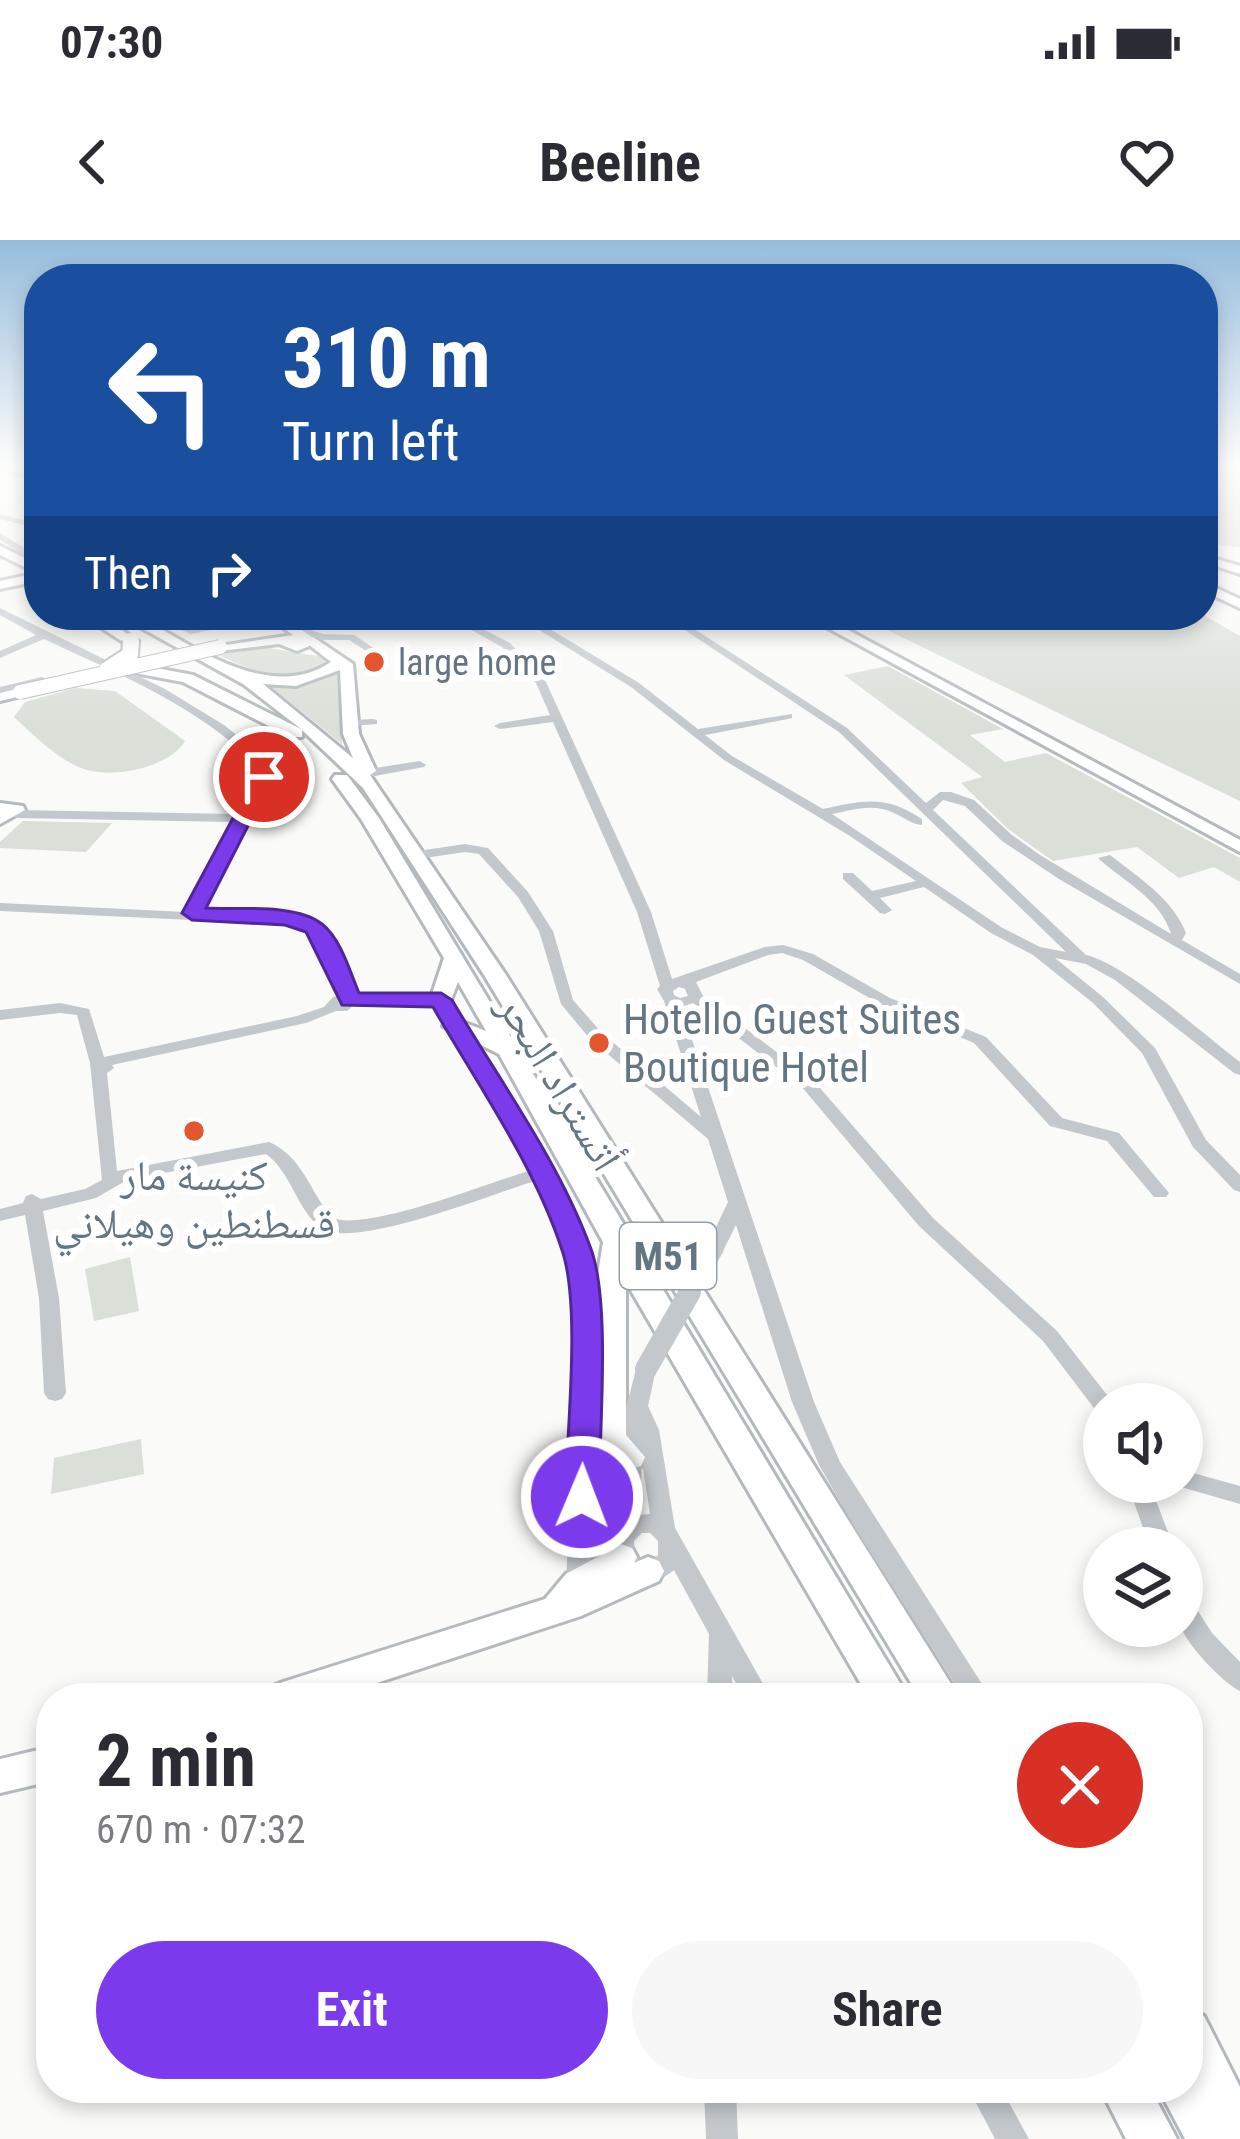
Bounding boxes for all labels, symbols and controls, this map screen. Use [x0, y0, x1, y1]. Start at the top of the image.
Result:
text: 07:30 [60, 16, 163, 69]
icon: back [60, 129, 126, 195]
icon: heart [1114, 129, 1180, 195]
text: Beeline [539, 131, 701, 194]
text: 310 m [282, 309, 491, 408]
icon: left [84, 312, 240, 468]
text: Turn left [282, 410, 459, 473]
icon: right [196, 540, 262, 606]
text: Then [84, 547, 172, 600]
place label: large home [398, 642, 556, 684]
marker: large home [361, 649, 387, 675]
pin [213, 726, 315, 828]
icon: arrive [231, 744, 297, 810]
street label: أتستراد البحر [487, 984, 632, 1180]
place label: Hotello Guest Suites Boutique Hotel [623, 995, 961, 1092]
marker: Hotello Guest Suites Boutique Hotel [586, 1030, 612, 1056]
marker: كنيسة مار قسطنطين وهيلاني [181, 1118, 207, 1144]
place label: كنيسة مار قسطنطين وهيلاني [53, 1151, 335, 1257]
road number: M51 [620, 1223, 716, 1289]
map controls [1083, 1383, 1203, 1647]
button: sound [1083, 1383, 1203, 1503]
position arrow [519, 1434, 645, 1560]
button: layers [1083, 1527, 1203, 1647]
text: 2 min [96, 1719, 256, 1804]
button: close [1017, 1722, 1143, 1848]
text: 670 m · 07:32 [96, 1807, 306, 1853]
button: Exit [96, 1941, 608, 2079]
button: Share [632, 1941, 1143, 2079]

